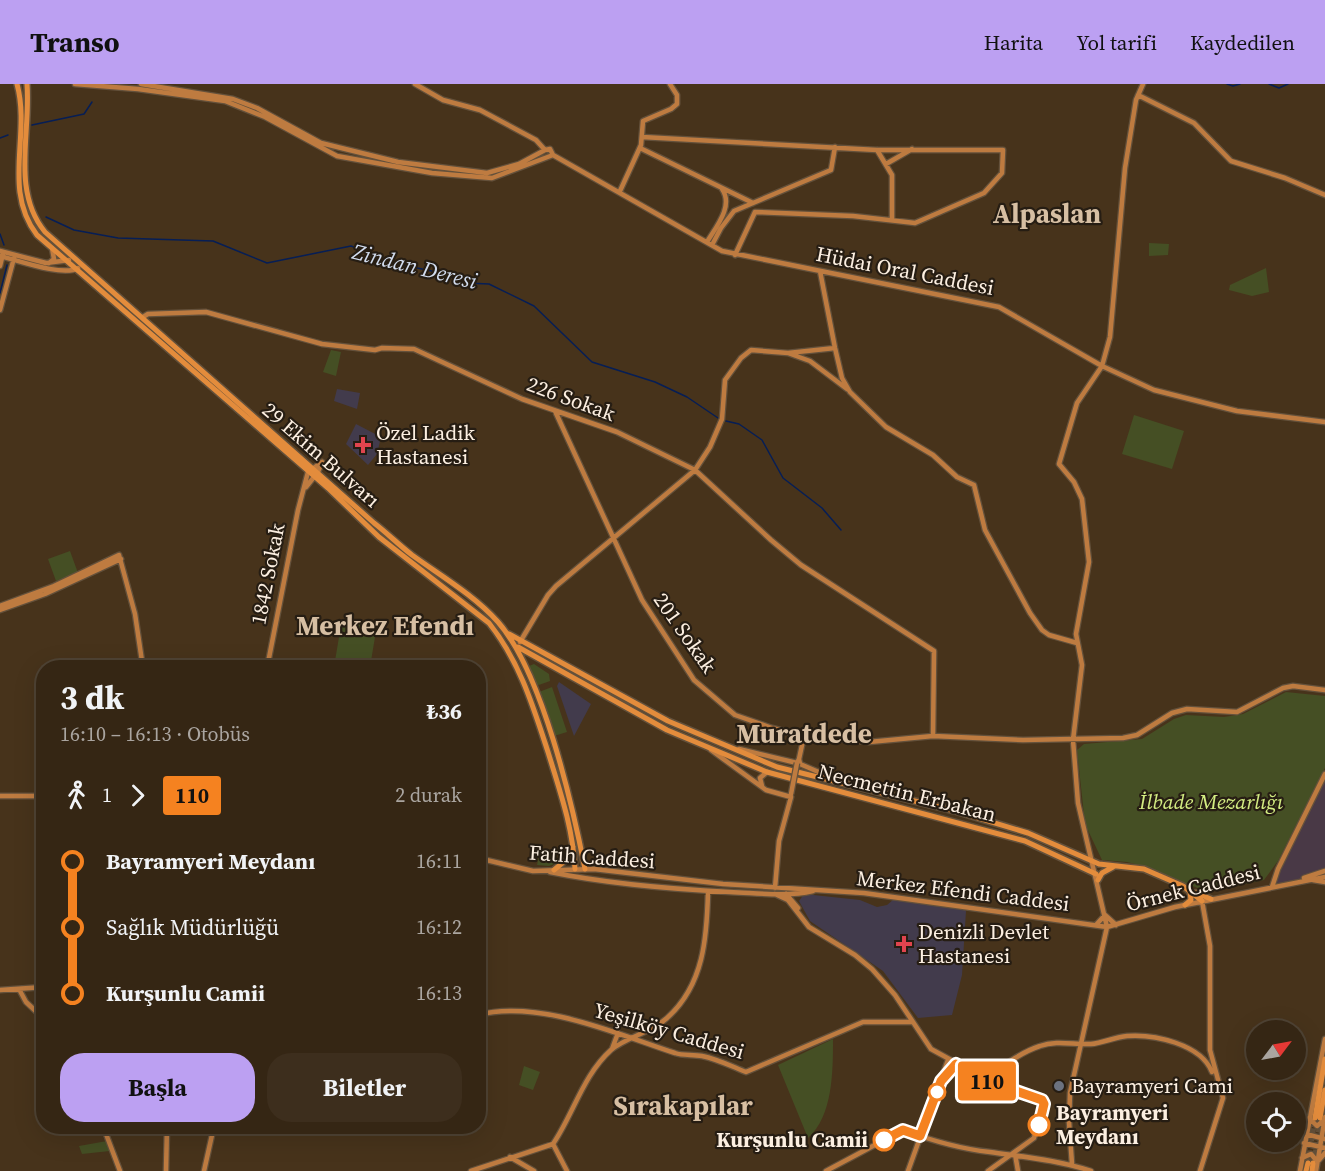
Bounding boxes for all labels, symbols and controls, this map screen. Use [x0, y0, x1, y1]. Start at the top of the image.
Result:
text: Transo [30, 23, 120, 61]
text: Harita [984, 28, 1043, 57]
text: Yol tarifi [1076, 28, 1157, 57]
text: Kaydedilen [1190, 28, 1295, 57]
district label: Alpaslan [993, 195, 1102, 232]
water label: Zindan Deresi [348, 236, 481, 296]
street label: Hüdai Oral Caddesi [814, 239, 997, 302]
street label: 226 Sokak [523, 369, 620, 428]
street label: 29 Ekim Bulvarı [256, 395, 386, 514]
place label: Özel Ladik Hastanesi [376, 418, 475, 471]
marker: Özel Ladik Hastanesi [354, 436, 372, 454]
street label: 1842 Sokak [243, 520, 292, 627]
street label: 201 Sokak [647, 587, 724, 679]
district label: Merkez Efendı [296, 607, 474, 644]
text: 3 dk [60, 675, 124, 720]
text: ₺36 [426, 696, 462, 726]
district label: Muratdede [736, 715, 872, 752]
text: 16:10 – 16:13 · Otobüs [60, 720, 250, 748]
street label: Necmettin Erbakan [815, 756, 999, 829]
icon: walk [60, 779, 93, 812]
icon: forward [121, 779, 154, 812]
text: 1 [102, 781, 112, 809]
text: 110 [175, 781, 209, 810]
text: 2 durak [395, 781, 462, 809]
park label: İlbade Mezarlığı [1138, 787, 1284, 816]
street label: Fatih Caddesi [528, 838, 656, 875]
text: Bayramyeri Meydanı [106, 846, 315, 876]
text: 16:11 [416, 847, 462, 875]
street label: Örnek Caddesi [1123, 857, 1263, 918]
street label: Merkez Efendi Caddesi [855, 863, 1071, 918]
text: Sağlık Müdürlüğü [106, 912, 279, 942]
text: 16:12 [416, 913, 462, 941]
place label: Denizli Devlet Hastanesi [918, 917, 1049, 970]
marker: Denizli Devlet Hastanesi [895, 935, 913, 953]
text: Kurşunlu Camii [106, 978, 265, 1008]
text: 16:13 [416, 979, 462, 1007]
street label: Yeşilköy Caddesi [590, 995, 748, 1066]
north arrow [1246, 1020, 1306, 1080]
map controls [1246, 1020, 1306, 1152]
button: Başla [60, 1053, 255, 1122]
button: Biletler [267, 1053, 462, 1122]
line badge: 110 [952, 1062, 1022, 1100]
text: 110 [970, 1067, 1004, 1096]
place label: Bayramyeri Cami [1071, 1071, 1233, 1100]
marker: Bayramyeri Cami [1052, 1079, 1066, 1093]
unlabelled marker [928, 1083, 946, 1101]
district label: Sırakapılar [613, 1087, 753, 1124]
button: locate [1246, 1092, 1306, 1152]
place label: Bayramyeri Meydanı [1056, 1098, 1169, 1151]
marker: Bayramyeri Meydanı [1028, 1114, 1050, 1136]
place label: Kurşunlu Camii [716, 1125, 868, 1154]
marker: Kurşunlu Camii [873, 1129, 895, 1151]

